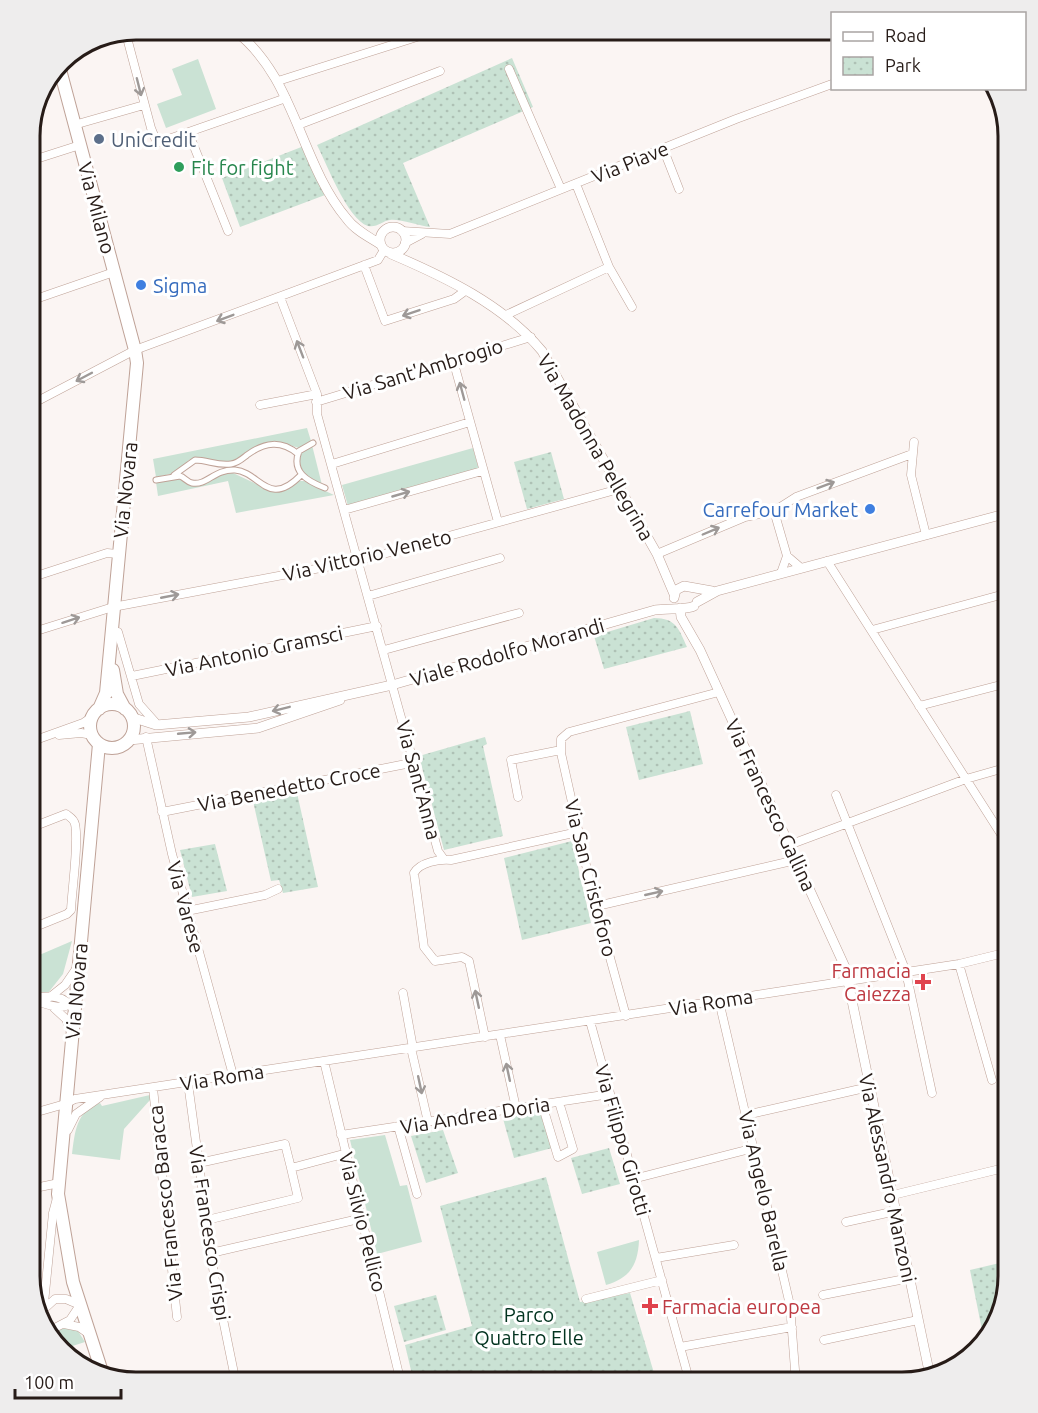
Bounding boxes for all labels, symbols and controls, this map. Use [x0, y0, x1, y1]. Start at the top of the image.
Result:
legend [831, 12, 1026, 90]
text: Road [885, 25, 927, 45]
text: Park [885, 55, 921, 75]
one-way arrow [134, 77, 146, 96]
place label: UniCredit [111, 128, 196, 151]
marker: UniCredit [92, 132, 106, 146]
street label: Via Piave [588, 136, 672, 188]
place label: Fit for fight [191, 156, 294, 179]
street label: Via Milano [74, 160, 120, 256]
marker: Fit for fight [172, 160, 186, 174]
place label: Sigma [153, 274, 207, 297]
marker: Sigma [134, 278, 148, 292]
one-way arrow [402, 309, 421, 320]
one-way arrow [216, 313, 235, 324]
street label: Via Sant'Ambrogio [340, 334, 506, 404]
one-way arrow [294, 340, 305, 359]
street label: Via Madonna Pellegrina [533, 350, 659, 544]
one-way arrow [75, 372, 93, 383]
one-way arrow [455, 382, 467, 401]
street label: Via Novara [108, 441, 142, 539]
one-way arrow [816, 479, 835, 490]
one-way arrow [391, 488, 410, 499]
place label: Carrefour Market [702, 498, 858, 521]
marker: Carrefour Market [863, 502, 877, 516]
street label: Via Vittorio Veneto [280, 524, 454, 586]
one-way arrow [701, 525, 719, 536]
one-way arrow [160, 590, 179, 601]
one-way arrow [61, 613, 80, 624]
street label: Viale Rodolfo Morandi [407, 613, 607, 691]
street label: Via Antonio Gramsci [163, 621, 345, 681]
one-way arrow [272, 704, 291, 716]
street label: Via Francesco Gallina [721, 715, 821, 895]
street label: Via Sant'Anna [392, 718, 446, 842]
one-way arrow [177, 727, 197, 738]
street label: Via Benedetto Croce [196, 758, 382, 816]
street label: Via San Cristoforo [560, 797, 622, 959]
street label: Via Varese [163, 859, 209, 955]
one-way arrow [644, 886, 663, 898]
street label: Via Novara [60, 942, 92, 1040]
place label: Farmacia Caiezza [831, 959, 911, 1005]
marker: Farmacia Caiezza [916, 975, 930, 989]
street label: Via Roma [667, 984, 755, 1020]
one-way arrow [471, 990, 482, 1010]
street label: Via Roma [178, 1059, 266, 1095]
one-way arrow [502, 1062, 513, 1082]
street label: Via Filippo Girotti [590, 1062, 656, 1218]
street label: Via Alessandro Manzoni [855, 1071, 921, 1285]
one-way arrow [414, 1075, 426, 1094]
street label: Via Andrea Doria [399, 1092, 551, 1138]
street label: Via Francesco Baracca [143, 1104, 187, 1302]
street label: Via Angelo Barella [734, 1109, 794, 1273]
street label: Via Francesco Crispi [185, 1144, 235, 1322]
street label: Via Silvio Pellico [334, 1150, 392, 1294]
place label: Farmacia europea [662, 1295, 821, 1318]
marker: Farmacia europea [643, 1299, 657, 1313]
park label: Parco Quattro Elle [474, 1303, 584, 1349]
scale bar [15, 1362, 122, 1400]
text: 100 m [24, 1372, 74, 1392]

